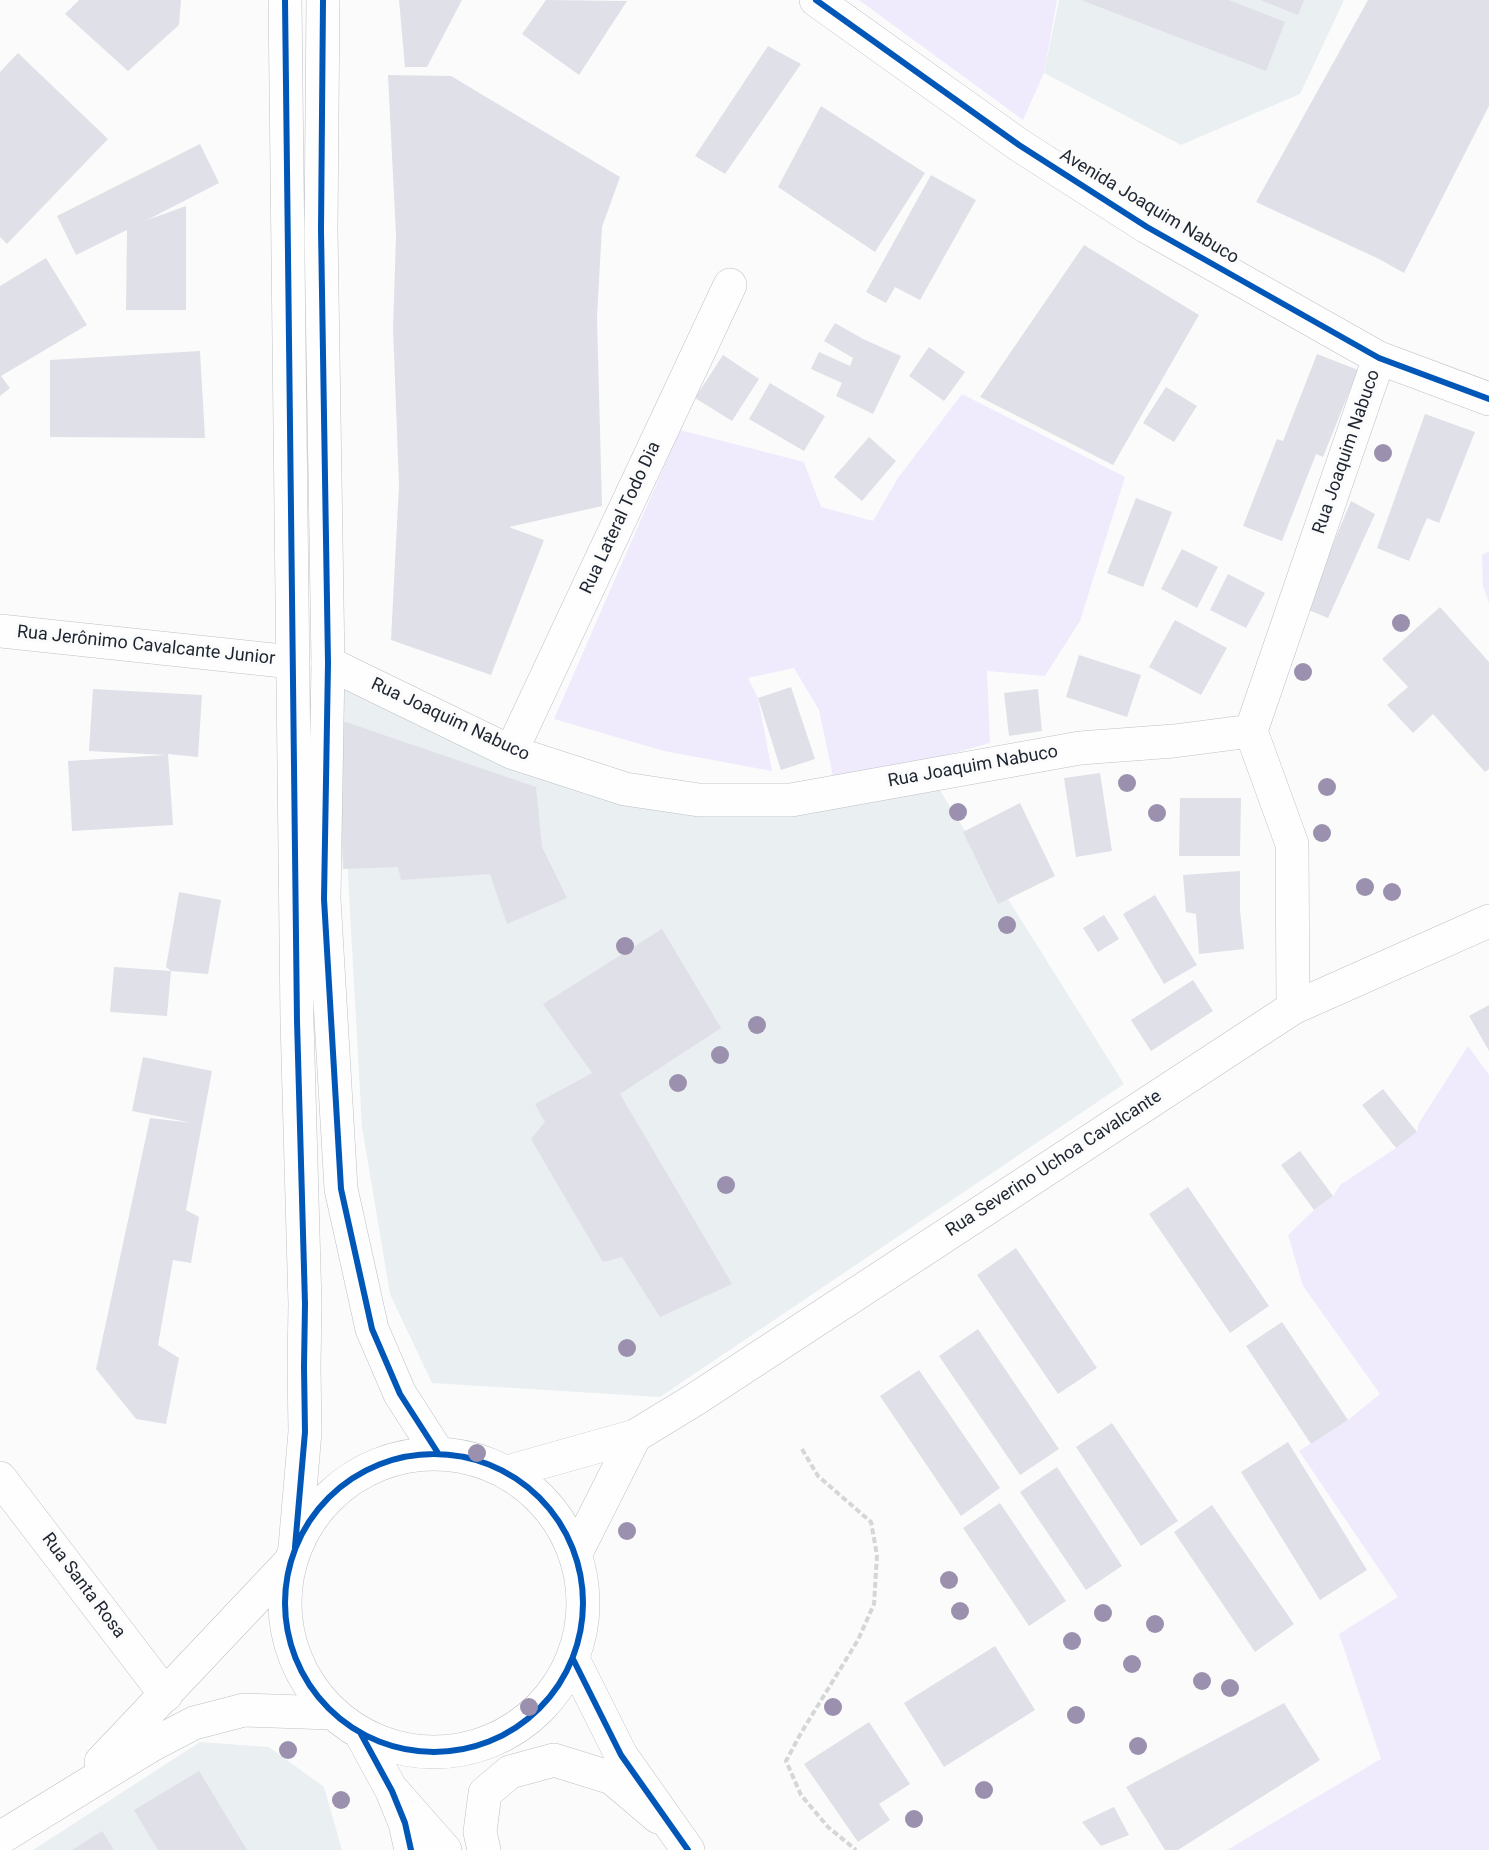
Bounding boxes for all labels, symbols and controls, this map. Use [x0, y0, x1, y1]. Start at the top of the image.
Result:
street label: Avenida Joaquim Nabuco [1055, 145, 1243, 269]
street label: Rua Joaquim Nabuco [1309, 367, 1385, 537]
street label: Rua Lateral Todo Dia [576, 438, 666, 598]
street label: Rua Jerônimo Cavalcante Junior [16, 622, 276, 670]
street label: Rua Joaquim Nabuco [367, 674, 533, 766]
street label: Rua Joaquim Nabuco [886, 741, 1060, 793]
street label: Rua Severino Uchoa Cavalcante [942, 1086, 1166, 1242]
street label: Rua Santa Rosa [36, 1529, 130, 1643]

